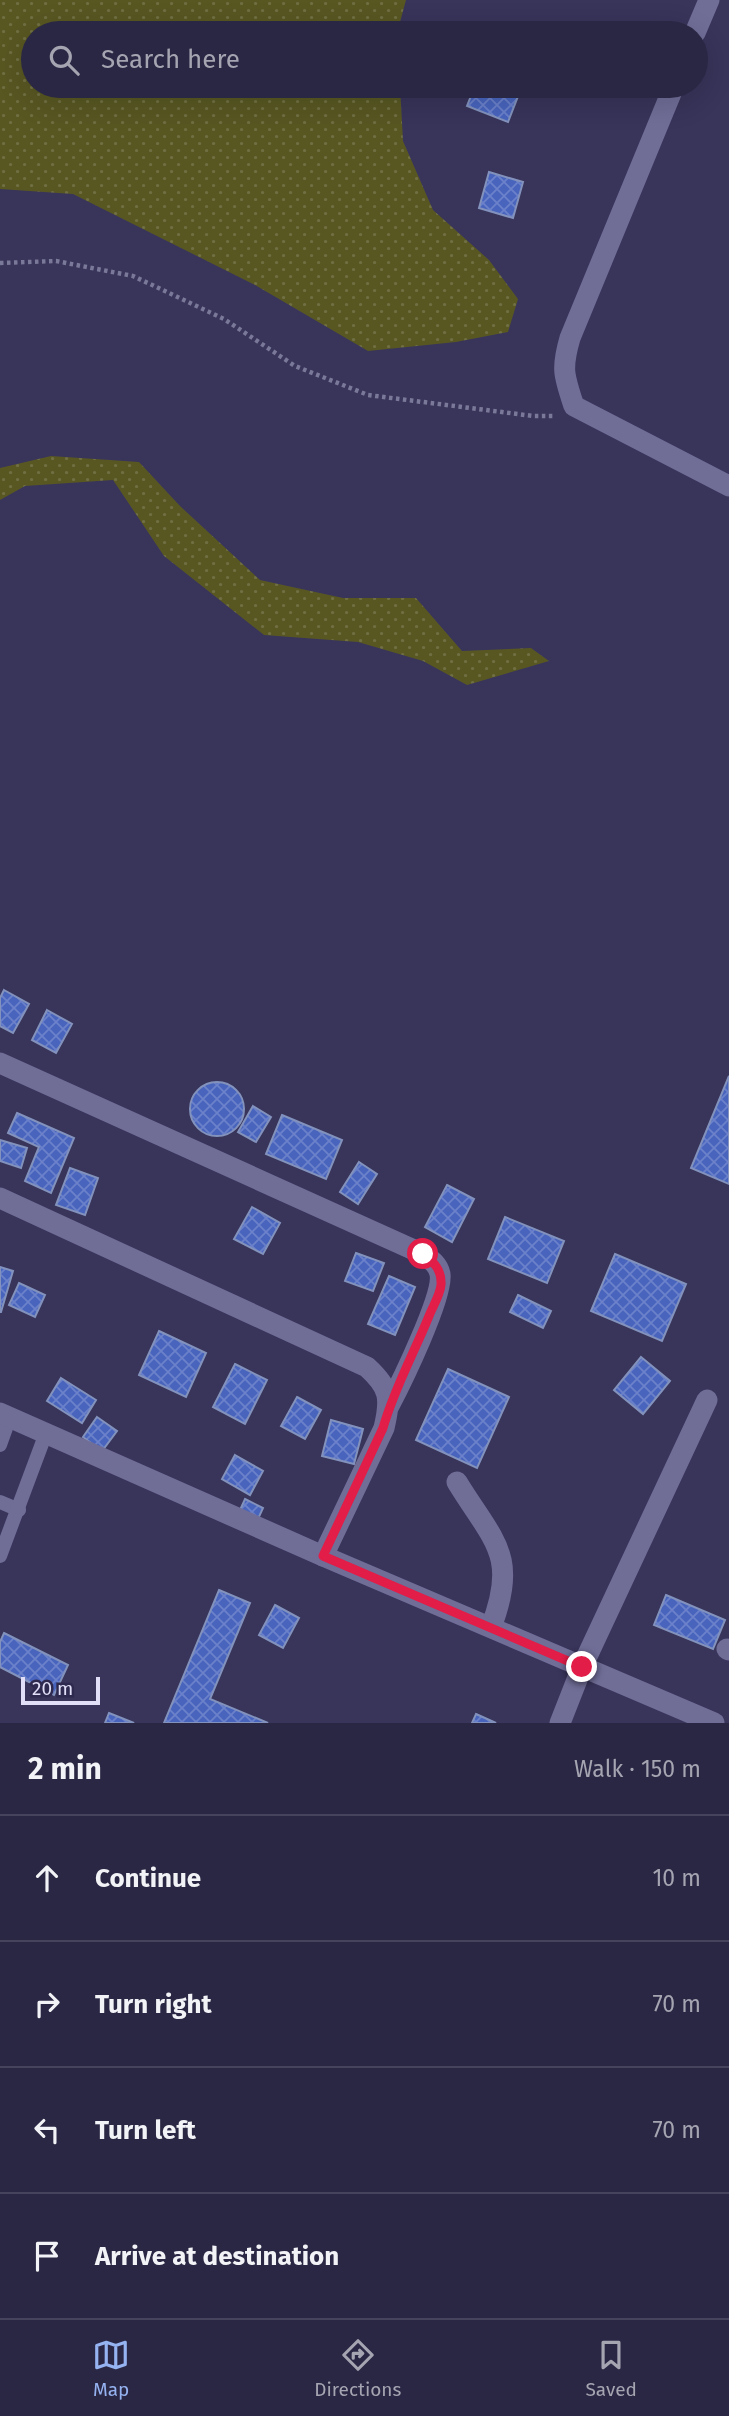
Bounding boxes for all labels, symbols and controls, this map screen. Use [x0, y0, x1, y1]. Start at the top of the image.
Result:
search box [21, 21, 708, 98]
icon: search [45, 41, 83, 79]
text: Search here [101, 44, 240, 75]
route start [407, 1238, 438, 1269]
route end [566, 1651, 597, 1682]
scale bar [21, 1674, 100, 1706]
text: 20 m [32, 1677, 73, 1700]
text: 2 min [28, 1751, 102, 1787]
text: Walk · 150 m [574, 1755, 701, 1783]
icon: ahead [28, 1859, 66, 1897]
text: Continue [95, 1863, 201, 1894]
text: 10 m [652, 1864, 701, 1892]
icon: right [28, 1985, 66, 2023]
text: Turn right [95, 1989, 212, 2020]
text: 70 m [652, 1990, 701, 2018]
icon: left [28, 2111, 66, 2149]
text: Turn left [95, 2115, 196, 2146]
text: 70 m [652, 2116, 701, 2144]
icon: arrive [28, 2237, 66, 2275]
text: Arrive at destination [95, 2241, 339, 2272]
tab: Map [92, 2336, 130, 2401]
tab: Directions [314, 2336, 401, 2401]
tab: Saved [586, 2336, 637, 2401]

